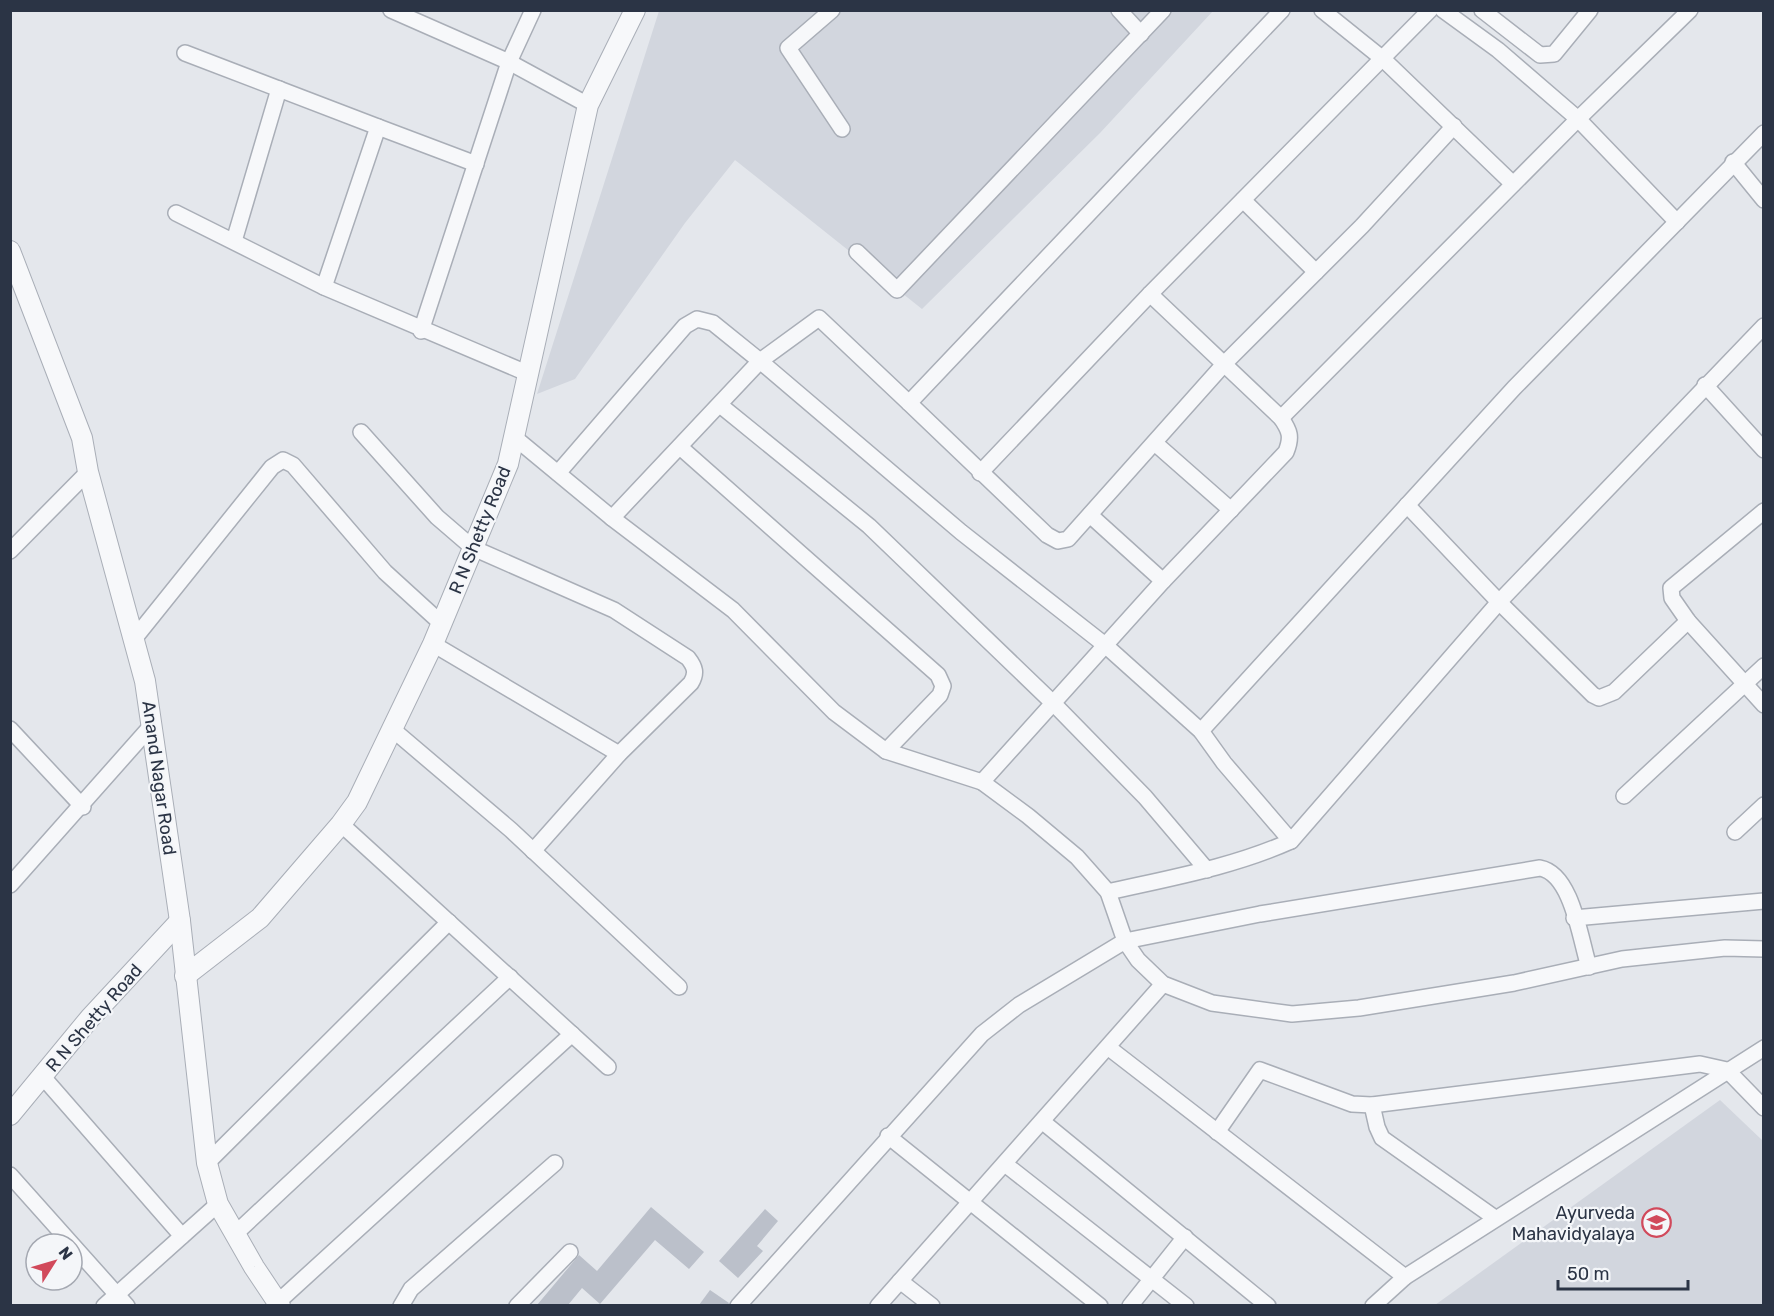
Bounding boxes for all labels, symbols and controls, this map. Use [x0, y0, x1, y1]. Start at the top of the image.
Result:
street label: R N Shetty Road [444, 463, 516, 597]
street label: Anand Nagar Road [137, 699, 181, 857]
street label: R N Shetty Road [41, 959, 147, 1077]
place label: Ayurveda Mahavidyalaya [1512, 1202, 1635, 1245]
school or university icon: Ayurveda Mahavidyalaya [1640, 1207, 1672, 1239]
north arrow [24, 1232, 84, 1292]
text: N [55, 1243, 77, 1264]
scale bar [1558, 1253, 1688, 1291]
text: 50 m [1567, 1263, 1610, 1285]

